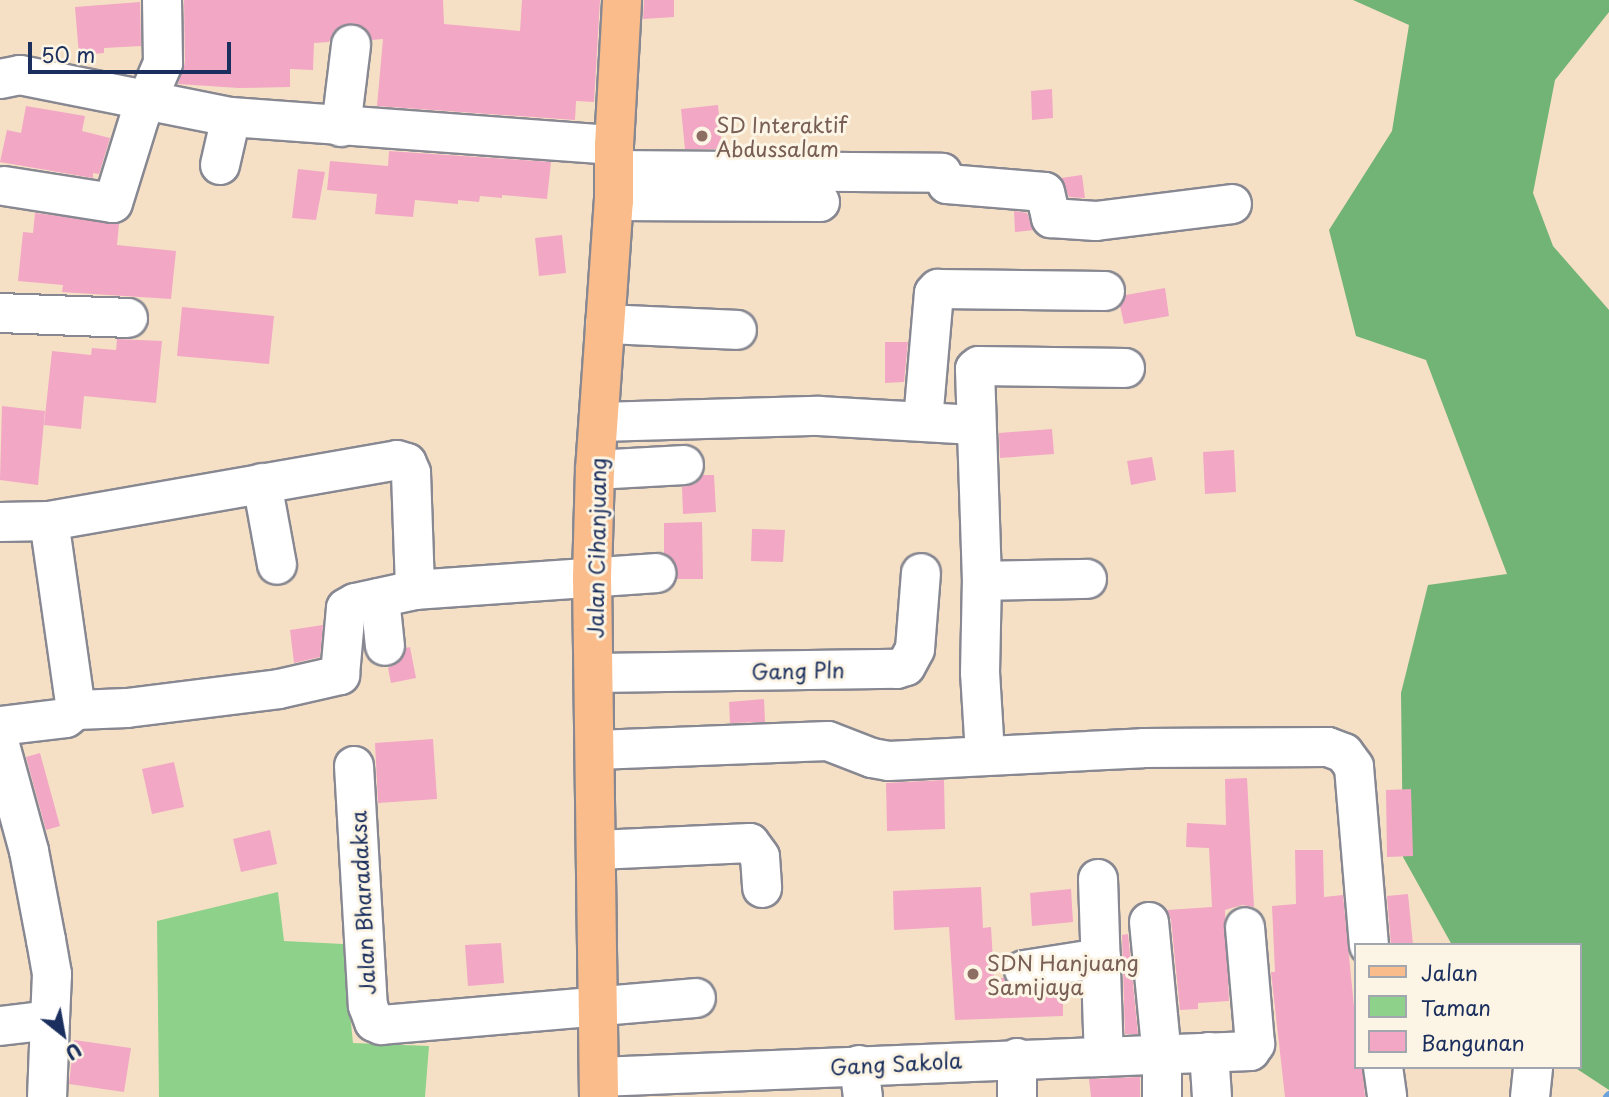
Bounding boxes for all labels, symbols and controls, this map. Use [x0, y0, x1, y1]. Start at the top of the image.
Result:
scale bar [32, 28, 234, 72]
text: 50 m [41, 38, 95, 70]
place label: SD Interaktif Abdussalam [716, 111, 849, 161]
marker: SD Interaktif Abdussalam [694, 128, 710, 144]
street label: Jalan Cihanjuang [582, 457, 610, 639]
street label: Gang Pln [751, 657, 845, 683]
street label: Jalan Bharadaksa [345, 810, 379, 996]
legend [1354, 943, 1581, 1069]
place label: SDN Hanjuang Samijaya [987, 949, 1140, 999]
text: Jalan [1421, 956, 1478, 988]
marker: SDN Hanjuang Samijaya [965, 966, 981, 982]
text: Taman [1421, 991, 1491, 1023]
north arrow [28, 999, 98, 1069]
text: Bangunan [1421, 1026, 1525, 1058]
text: U [60, 1036, 87, 1068]
street label: Gang Sakola [830, 1047, 962, 1079]

